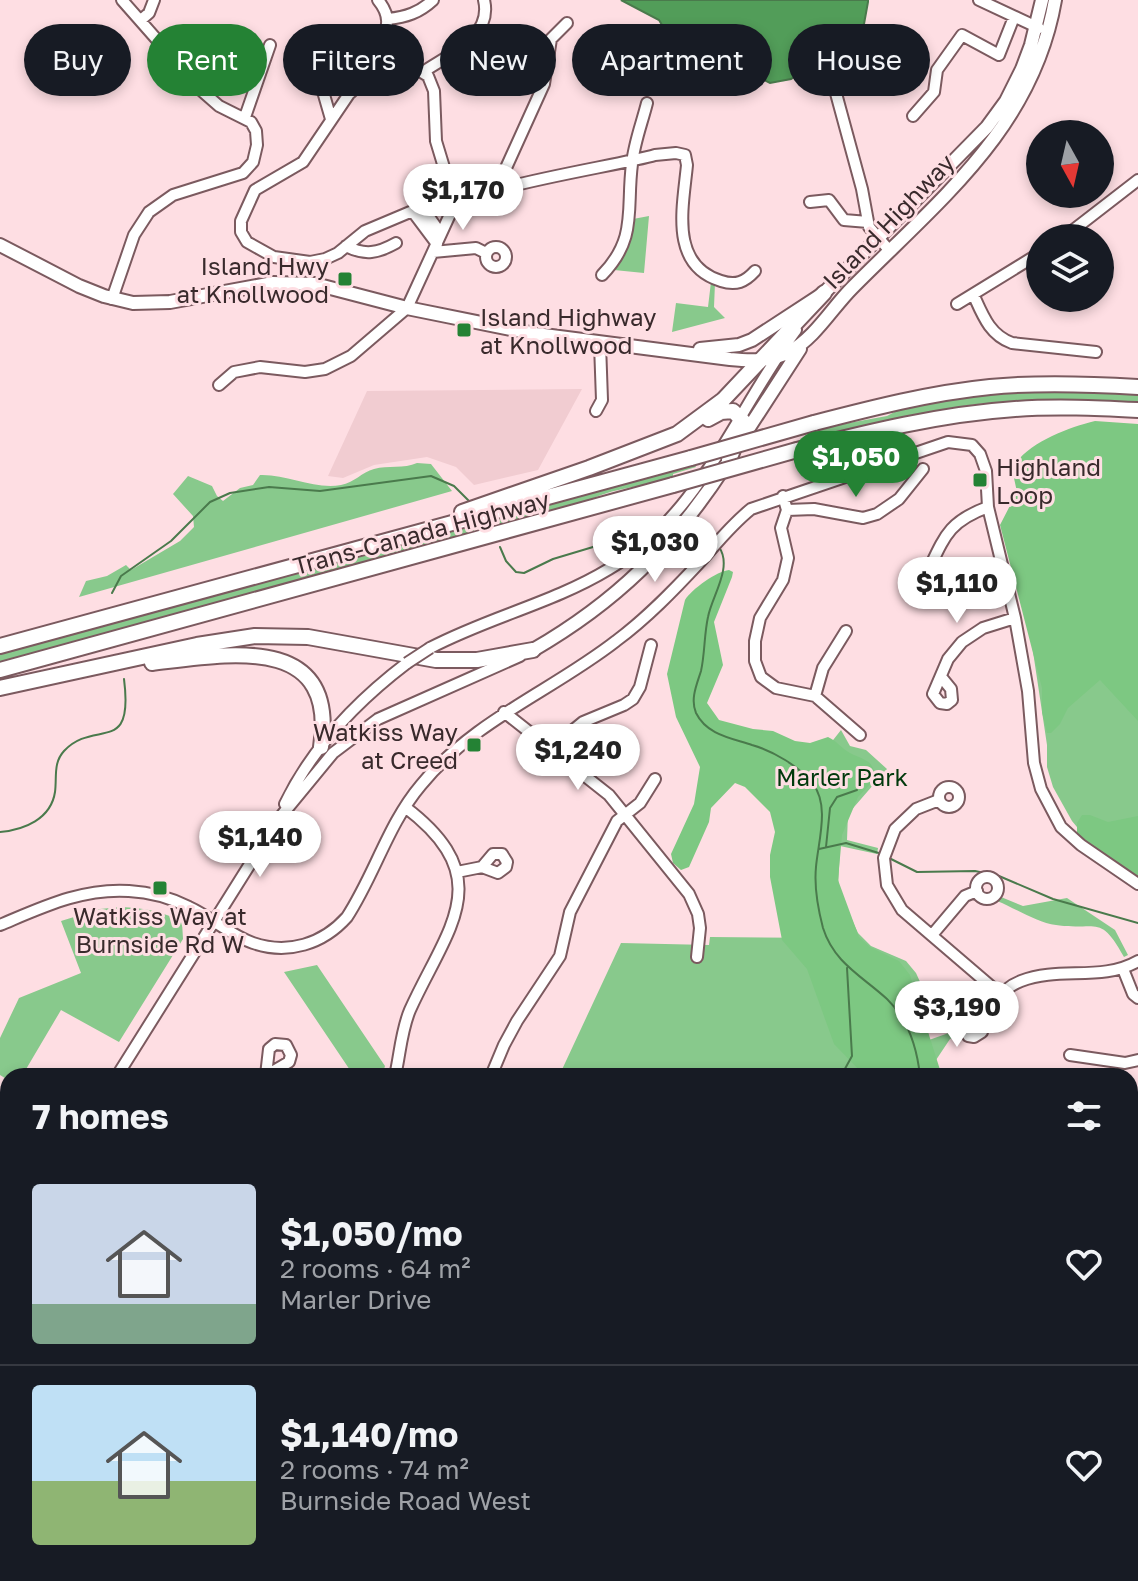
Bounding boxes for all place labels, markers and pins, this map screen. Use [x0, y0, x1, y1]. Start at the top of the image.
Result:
pin: $1,170 [398, 164, 528, 232]
place label: Island Hwy at Knollwood [176, 251, 329, 308]
marker: Island Hwy at Knollwood [336, 270, 354, 288]
place label: Island Highway at Knollwood [480, 302, 656, 359]
marker: Island Highway at Knollwood [455, 321, 473, 339]
pin: $1,050 [791, 431, 921, 499]
place label: Highland Loop [996, 452, 1101, 509]
marker: Highland Loop [971, 471, 989, 489]
pin: $1,030 [590, 516, 720, 584]
pin: $1,110 [892, 557, 1022, 625]
place label: Watkiss Way at Creed [313, 717, 458, 774]
pin: $1,240 [513, 724, 643, 792]
marker: Watkiss Way at Creed [465, 736, 483, 754]
pin: $1,140 [195, 811, 325, 879]
marker: Watkiss Way at Burnside Rd W [151, 879, 169, 897]
place label: Watkiss Way at Burnside Rd W [73, 901, 247, 958]
pin: $3,190 [892, 981, 1022, 1049]

